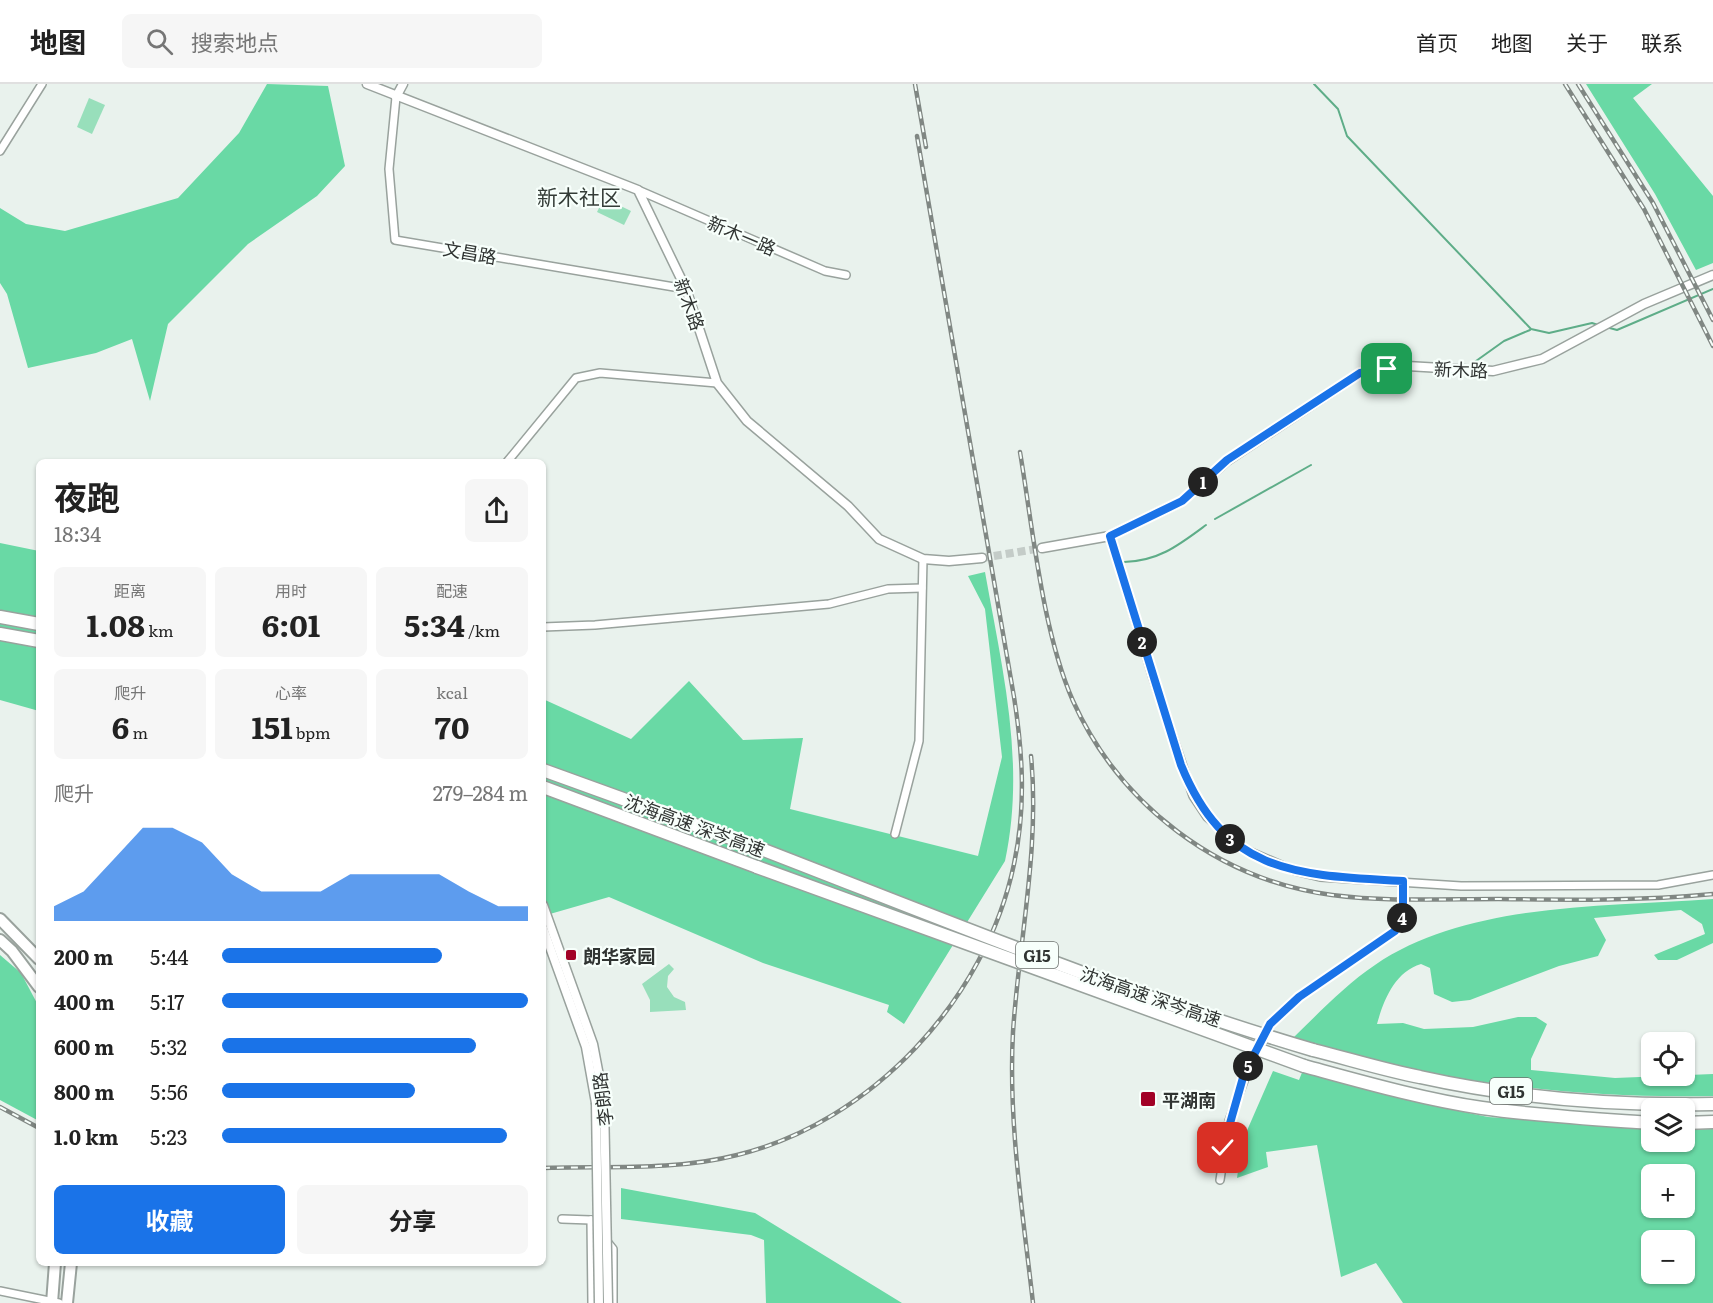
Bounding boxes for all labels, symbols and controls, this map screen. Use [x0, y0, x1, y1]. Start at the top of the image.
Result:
search box [122, 14, 542, 68]
text: 地图 [30, 20, 86, 62]
icon: search [143, 25, 176, 58]
text: 搜索地点 [191, 25, 279, 58]
text: 首页 [1416, 26, 1458, 57]
text: 地图 [1491, 26, 1533, 57]
text: 关于 [1566, 26, 1608, 57]
text: 联系 [1641, 26, 1683, 57]
district label: 新木社区 [537, 180, 621, 211]
street label: 新木一路 [704, 209, 780, 261]
street label: 文昌路 [441, 234, 499, 270]
street label: 新木路 [668, 274, 712, 334]
pin [1361, 343, 1412, 394]
icon: arrive [1370, 352, 1403, 385]
street label: 新木路 [1434, 355, 1488, 383]
pin: 1 [1188, 467, 1218, 497]
text: 1 [1200, 470, 1206, 494]
text: 夜跑 [54, 471, 120, 520]
button: share [465, 479, 528, 542]
text: 18:34 [54, 518, 101, 548]
text: 距离 [114, 578, 146, 602]
text: 用时 [275, 578, 307, 602]
text: 配速 [436, 578, 468, 602]
text: 1.08 [87, 602, 145, 646]
text: 6:01 [262, 602, 320, 646]
text: 5:34 [404, 602, 465, 646]
text: km [145, 618, 173, 642]
text: /km [465, 618, 500, 642]
pin: 2 [1127, 627, 1157, 657]
text: 2 [1138, 630, 1146, 654]
text: 爬升 [114, 680, 146, 704]
text: 心率 [275, 680, 307, 704]
text: kcal [436, 680, 468, 704]
text: 6 [112, 704, 129, 748]
text: 151 [251, 704, 293, 748]
text: 70 [435, 704, 469, 748]
text: m [129, 720, 148, 744]
text: bpm [293, 720, 331, 744]
text: 爬升 [54, 777, 94, 807]
text: 279–284 m [433, 777, 528, 807]
street label: 沈海高速 深岑高速 [621, 787, 769, 863]
pin: 3 [1215, 824, 1245, 854]
text: 3 [1226, 827, 1234, 851]
pin: 4 [1387, 903, 1417, 933]
text: 4 [1397, 906, 1407, 930]
text: 200 m [54, 941, 113, 971]
text: 5:44 [150, 941, 188, 971]
place label: 朗华家园 [583, 942, 655, 969]
road number: G15 [1016, 942, 1058, 968]
marker: 朗华家园 [564, 948, 578, 962]
street label: 沈海高速 深岑高速 [1077, 959, 1225, 1033]
text: 400 m [54, 986, 115, 1016]
text: 5:17 [150, 986, 185, 1016]
text: 600 m [54, 1031, 114, 1061]
text: 5:32 [150, 1031, 187, 1061]
map controls [1641, 1032, 1695, 1284]
button: locate [1641, 1032, 1695, 1086]
pin: 5 [1233, 1051, 1263, 1081]
text: 5 [1244, 1054, 1252, 1078]
street label: 李朗路 [585, 1071, 619, 1127]
text: 800 m [54, 1076, 114, 1106]
text: 5:56 [150, 1076, 188, 1106]
road number: G15 [1490, 1078, 1532, 1104]
place label: 平湖南 [1162, 1086, 1216, 1113]
marker: 平湖南 [1139, 1090, 1157, 1108]
button: layers [1641, 1098, 1695, 1152]
text: 1.0 km [54, 1121, 119, 1151]
text: 5:23 [150, 1121, 188, 1151]
pin [1197, 1122, 1248, 1173]
icon: check [1206, 1131, 1239, 1164]
button: + [1641, 1164, 1695, 1218]
button: 收藏 [54, 1185, 285, 1254]
button: 分享 [297, 1185, 528, 1254]
button: − [1641, 1230, 1695, 1284]

